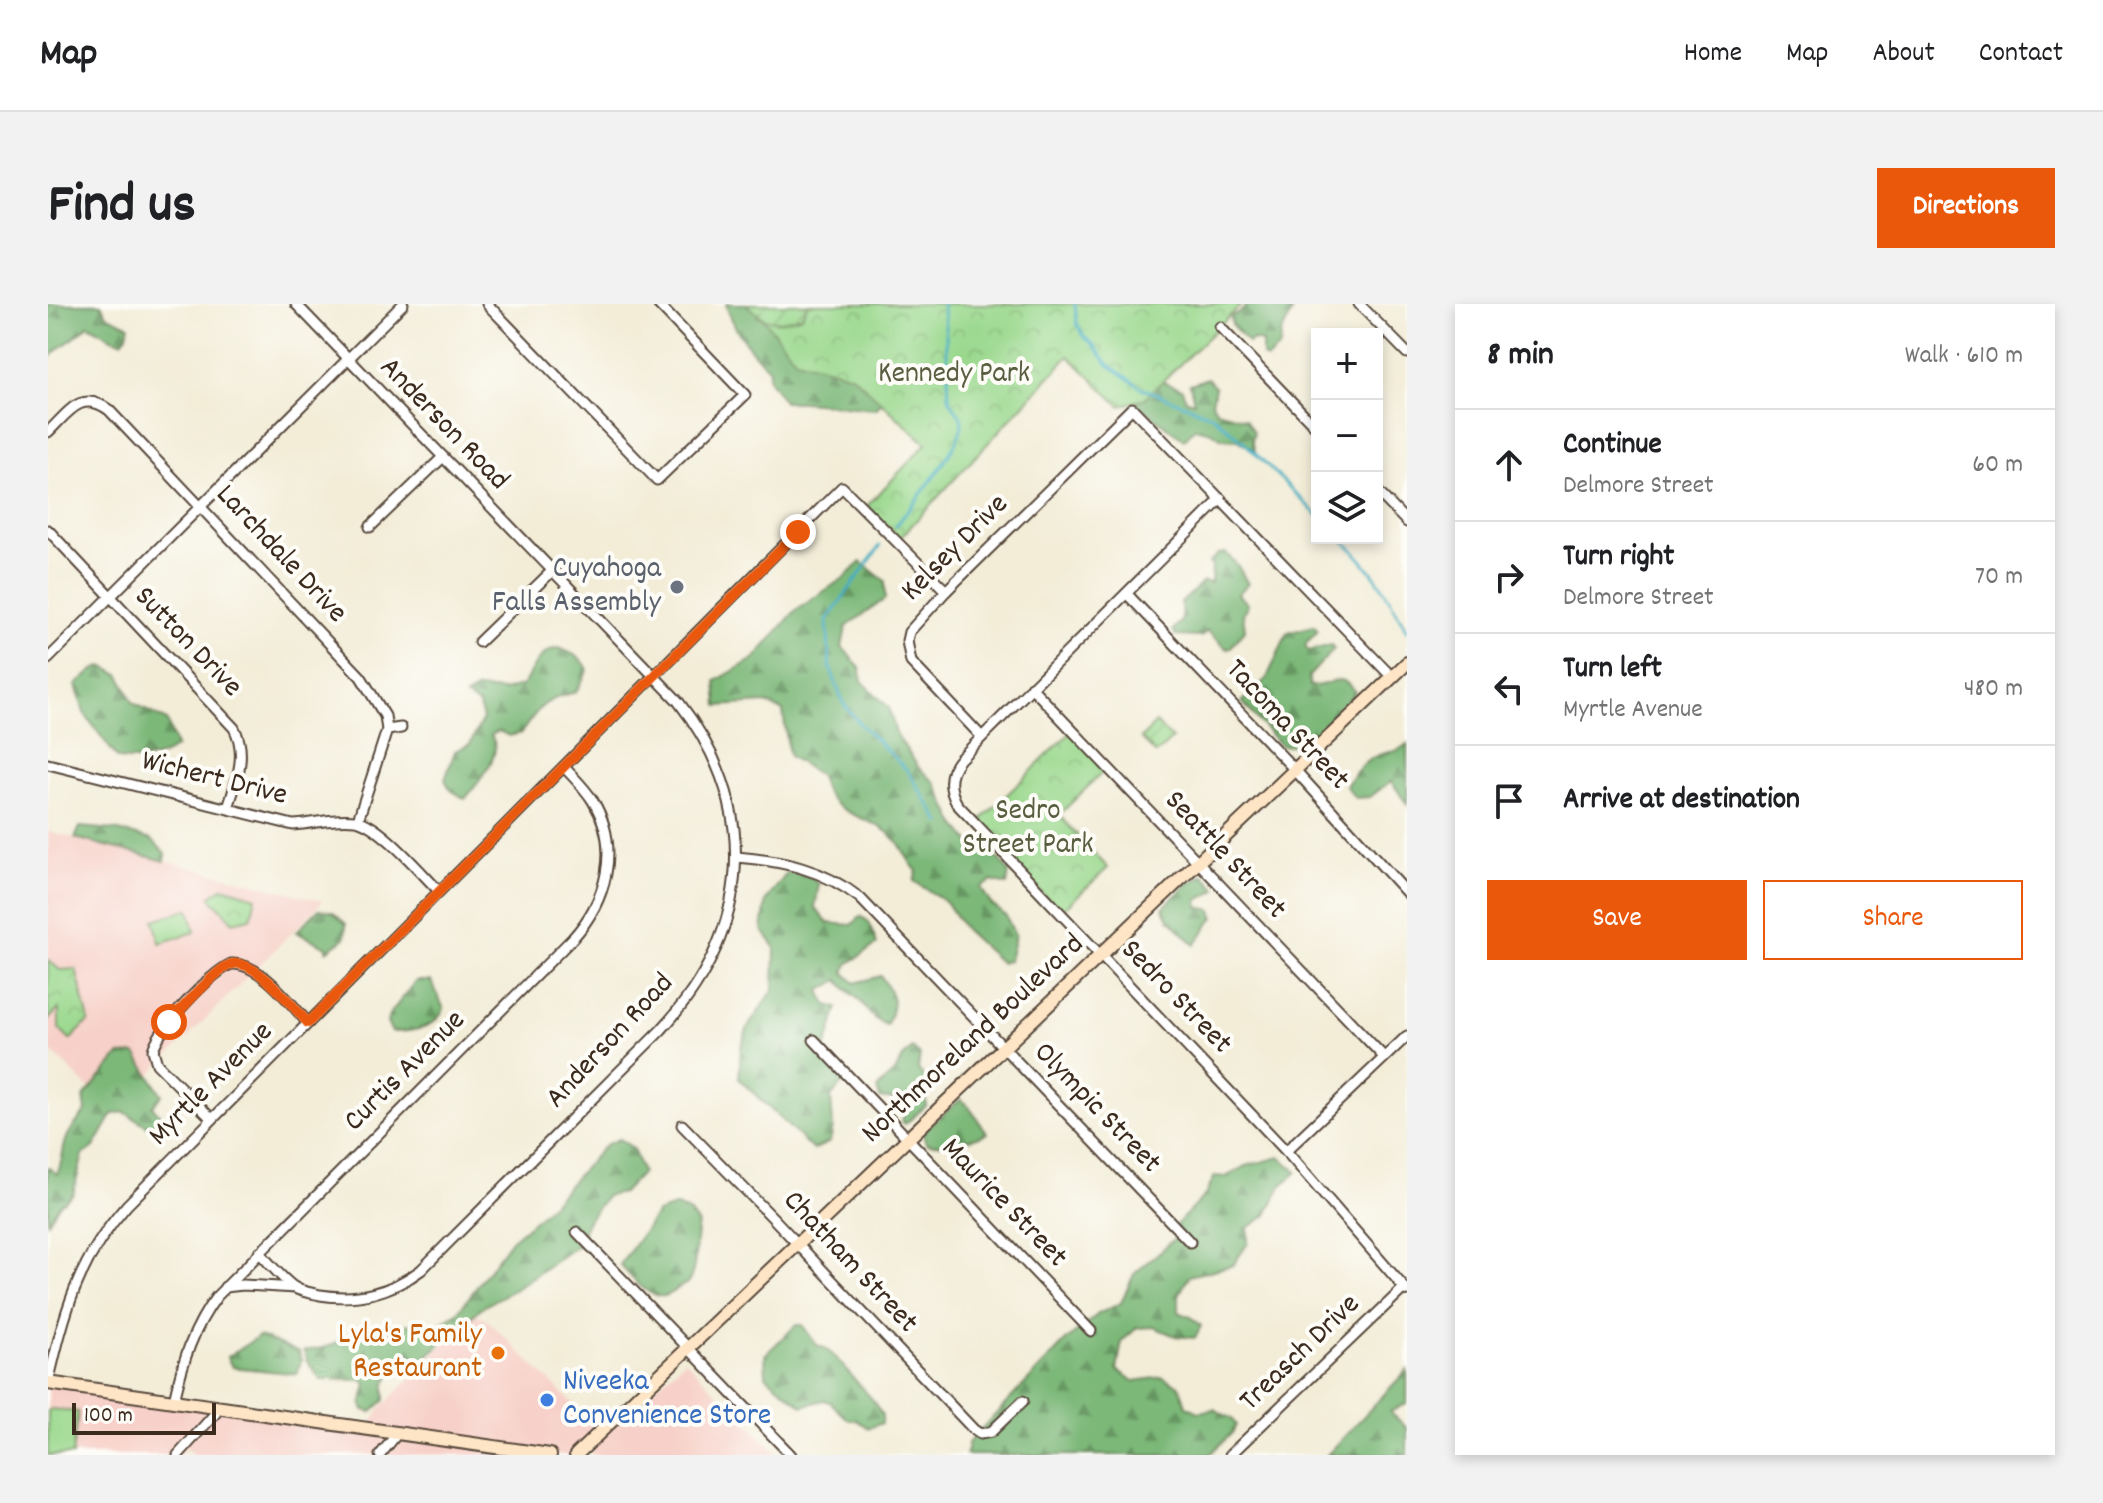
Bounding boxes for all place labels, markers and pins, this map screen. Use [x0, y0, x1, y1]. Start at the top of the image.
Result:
place label: Cuyahoga Falls Assembly [492, 549, 662, 626]
marker: Cuyahoga Falls Assembly [668, 578, 686, 596]
place label: Lyla's Family Restaurant [338, 1315, 483, 1392]
marker: Lyla's Family Restaurant [489, 1344, 507, 1362]
place label: Niveeka Convenience Store [563, 1362, 771, 1439]
marker: Niveeka Convenience Store [538, 1391, 556, 1409]

